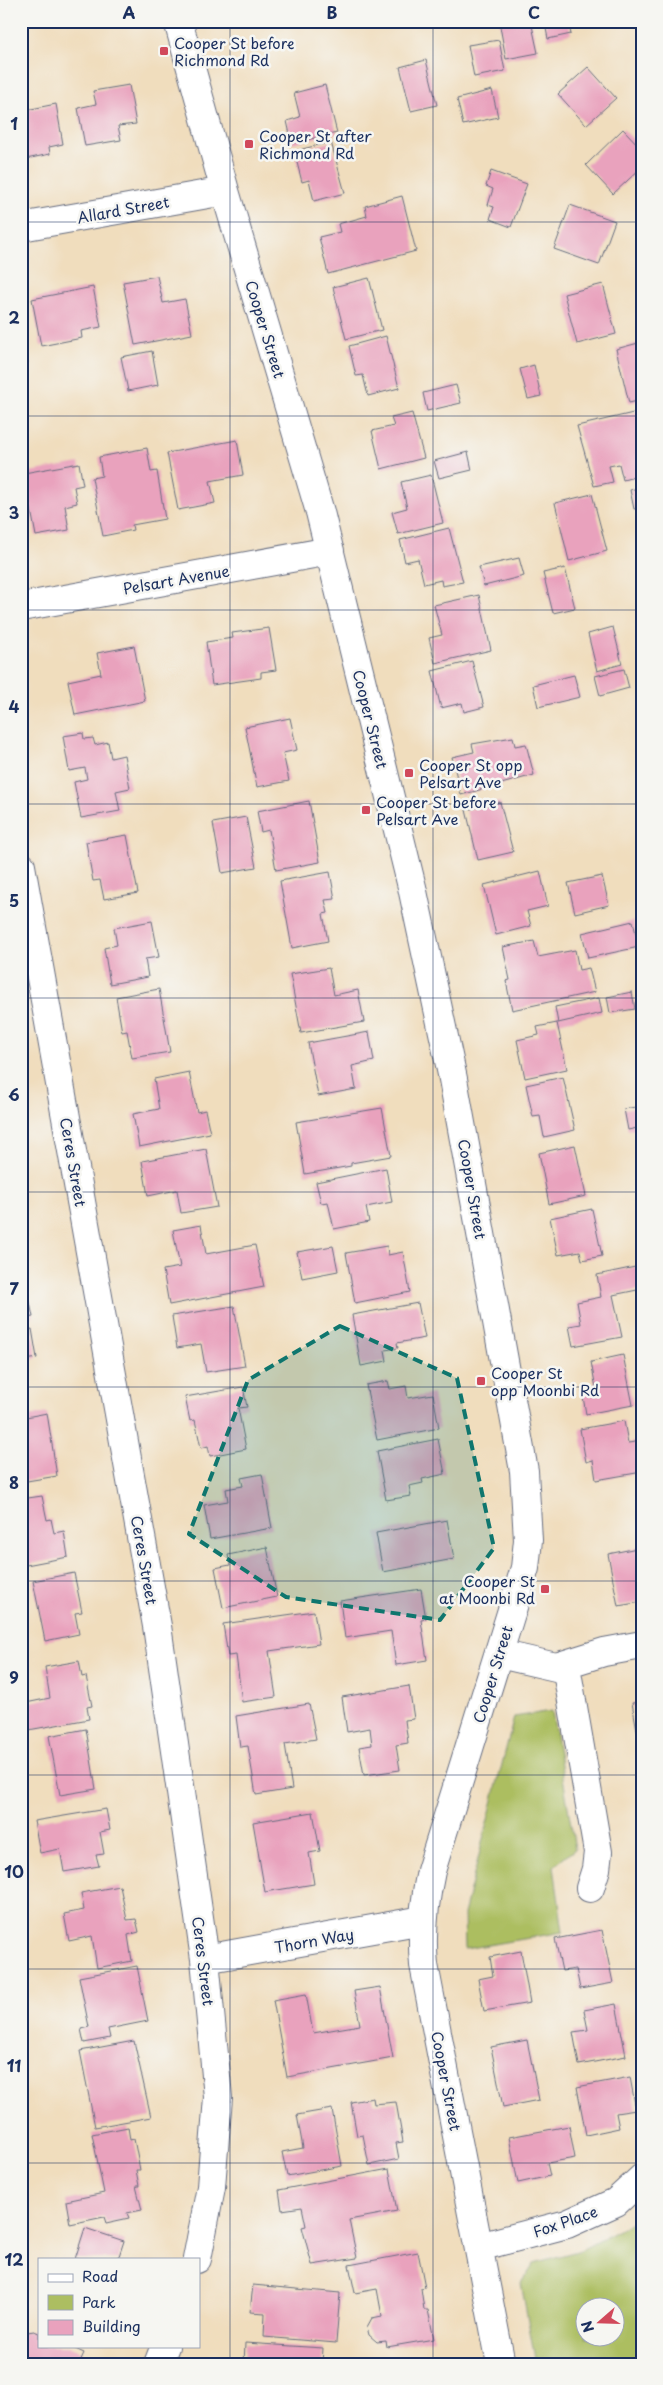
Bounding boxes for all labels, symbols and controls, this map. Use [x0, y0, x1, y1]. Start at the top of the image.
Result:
text: A [123, 0, 136, 24]
text: B [327, 0, 338, 24]
text: C [528, 0, 540, 24]
place label: Cooper St before Richmond Rd [174, 31, 294, 71]
marker: Cooper St before Richmond Rd [158, 45, 170, 57]
text: 1 [10, 111, 18, 135]
place label: Cooper St after Richmond Rd [259, 124, 372, 164]
marker: Cooper St after Richmond Rd [243, 138, 255, 150]
street label: Allard Street [75, 190, 171, 228]
street label: Cooper Street [240, 277, 292, 381]
text: 2 [8, 305, 20, 329]
text: 3 [9, 500, 19, 524]
street label: Pelsart Avenue [121, 558, 231, 600]
street label: Cooper Street [348, 667, 394, 771]
text: 4 [9, 694, 20, 718]
place label: Cooper St opp Pelsart Ave [419, 753, 522, 793]
marker: Cooper St opp Pelsart Ave [403, 767, 415, 779]
place label: Cooper St before Pelsart Ave [376, 790, 496, 830]
marker: Cooper St before Pelsart Ave [360, 804, 372, 816]
text: 5 [9, 888, 19, 912]
text: 6 [8, 1082, 20, 1106]
street label: Ceres Street [55, 1116, 93, 1208]
street label: Cooper Street [453, 1137, 493, 1241]
text: 7 [9, 1276, 19, 1300]
place label: Cooper St opp Moonbi Rd [491, 1361, 599, 1401]
marker: Cooper St opp Moonbi Rd [475, 1375, 487, 1387]
text: 8 [9, 1470, 19, 1494]
street label: Ceres Street [126, 1514, 164, 1606]
place label: Cooper St at Moonbi Rd [439, 1569, 535, 1609]
marker: Cooper St at Moonbi Rd [539, 1583, 551, 1595]
street label: Cooper Street [466, 1622, 518, 1726]
text: 9 [9, 1665, 19, 1689]
text: 10 [4, 1859, 24, 1883]
street label: Ceres Street [187, 1915, 221, 2007]
street label: Thorn Way [272, 1922, 356, 1958]
street label: Cooper Street [426, 2029, 468, 2133]
text: 11 [7, 2053, 21, 2077]
street label: Fox Place [530, 2199, 600, 2243]
text: 12 [5, 2247, 23, 2271]
legend [38, 2258, 200, 2348]
text: Road [82, 2264, 118, 2287]
text: Park [82, 2290, 116, 2313]
north arrow [576, 2298, 626, 2348]
text: Building [82, 2314, 141, 2337]
text: N [576, 2318, 599, 2335]

